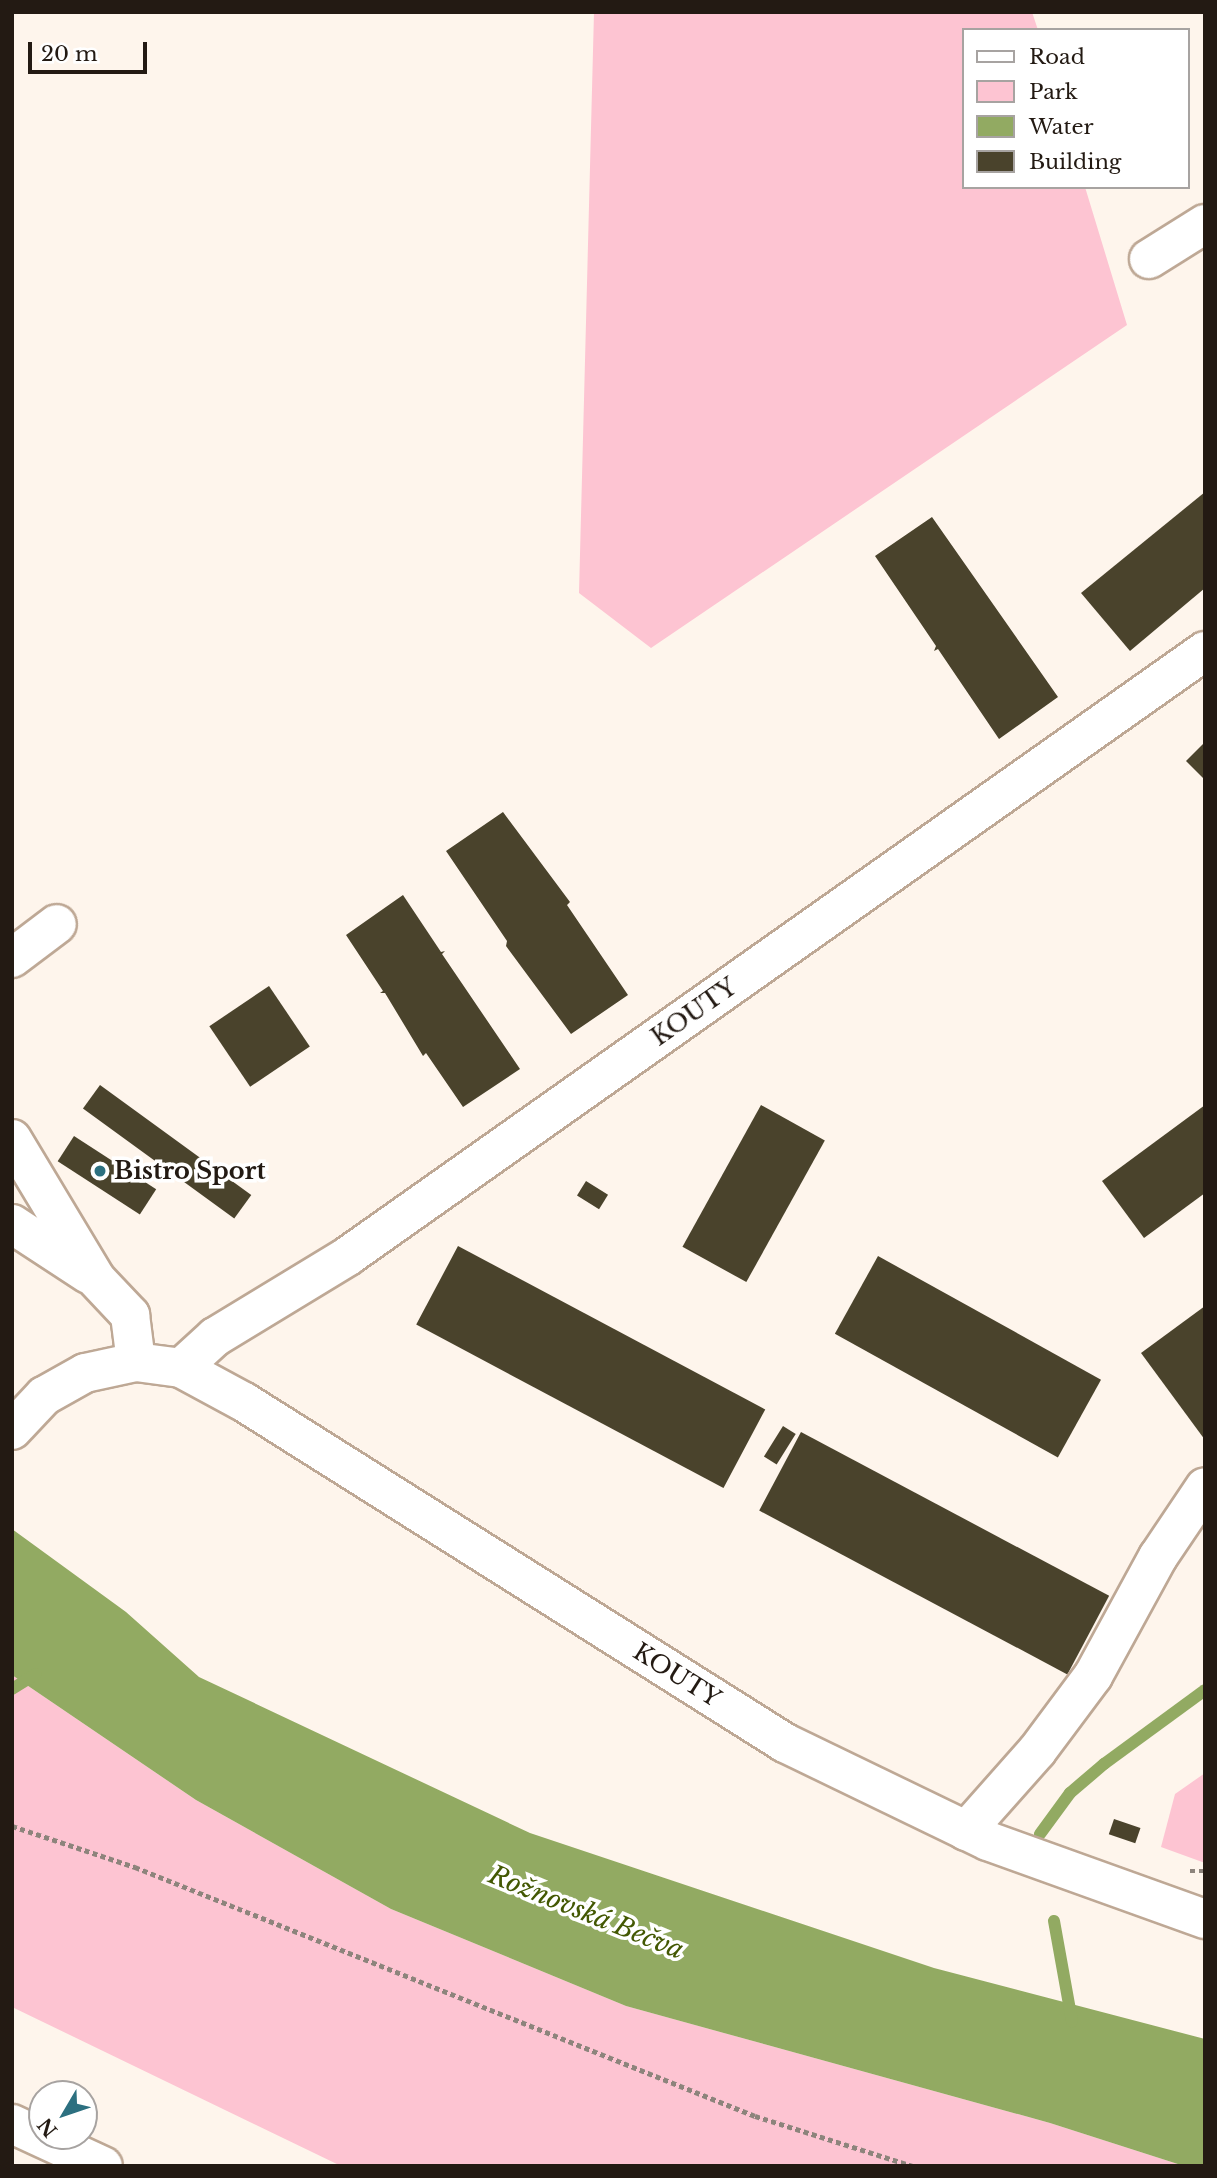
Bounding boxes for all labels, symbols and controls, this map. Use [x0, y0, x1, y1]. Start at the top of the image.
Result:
scale bar [32, 28, 150, 72]
legend [962, 28, 1189, 189]
text: 20 m [41, 41, 98, 67]
text: Road [1029, 44, 1085, 70]
text: Park [1029, 79, 1078, 105]
text: Water [1029, 114, 1093, 140]
text: Building [1029, 149, 1121, 175]
street label: KOUTY [646, 972, 742, 1052]
place label: Bistro Sport [114, 1157, 266, 1185]
marker: Bistro Sport [92, 1163, 108, 1179]
street label: KOUTY [628, 1637, 726, 1713]
water label: Rožnovská Bečva [484, 1859, 688, 1967]
north arrow [28, 2080, 98, 2150]
text: N [33, 2113, 62, 2141]

